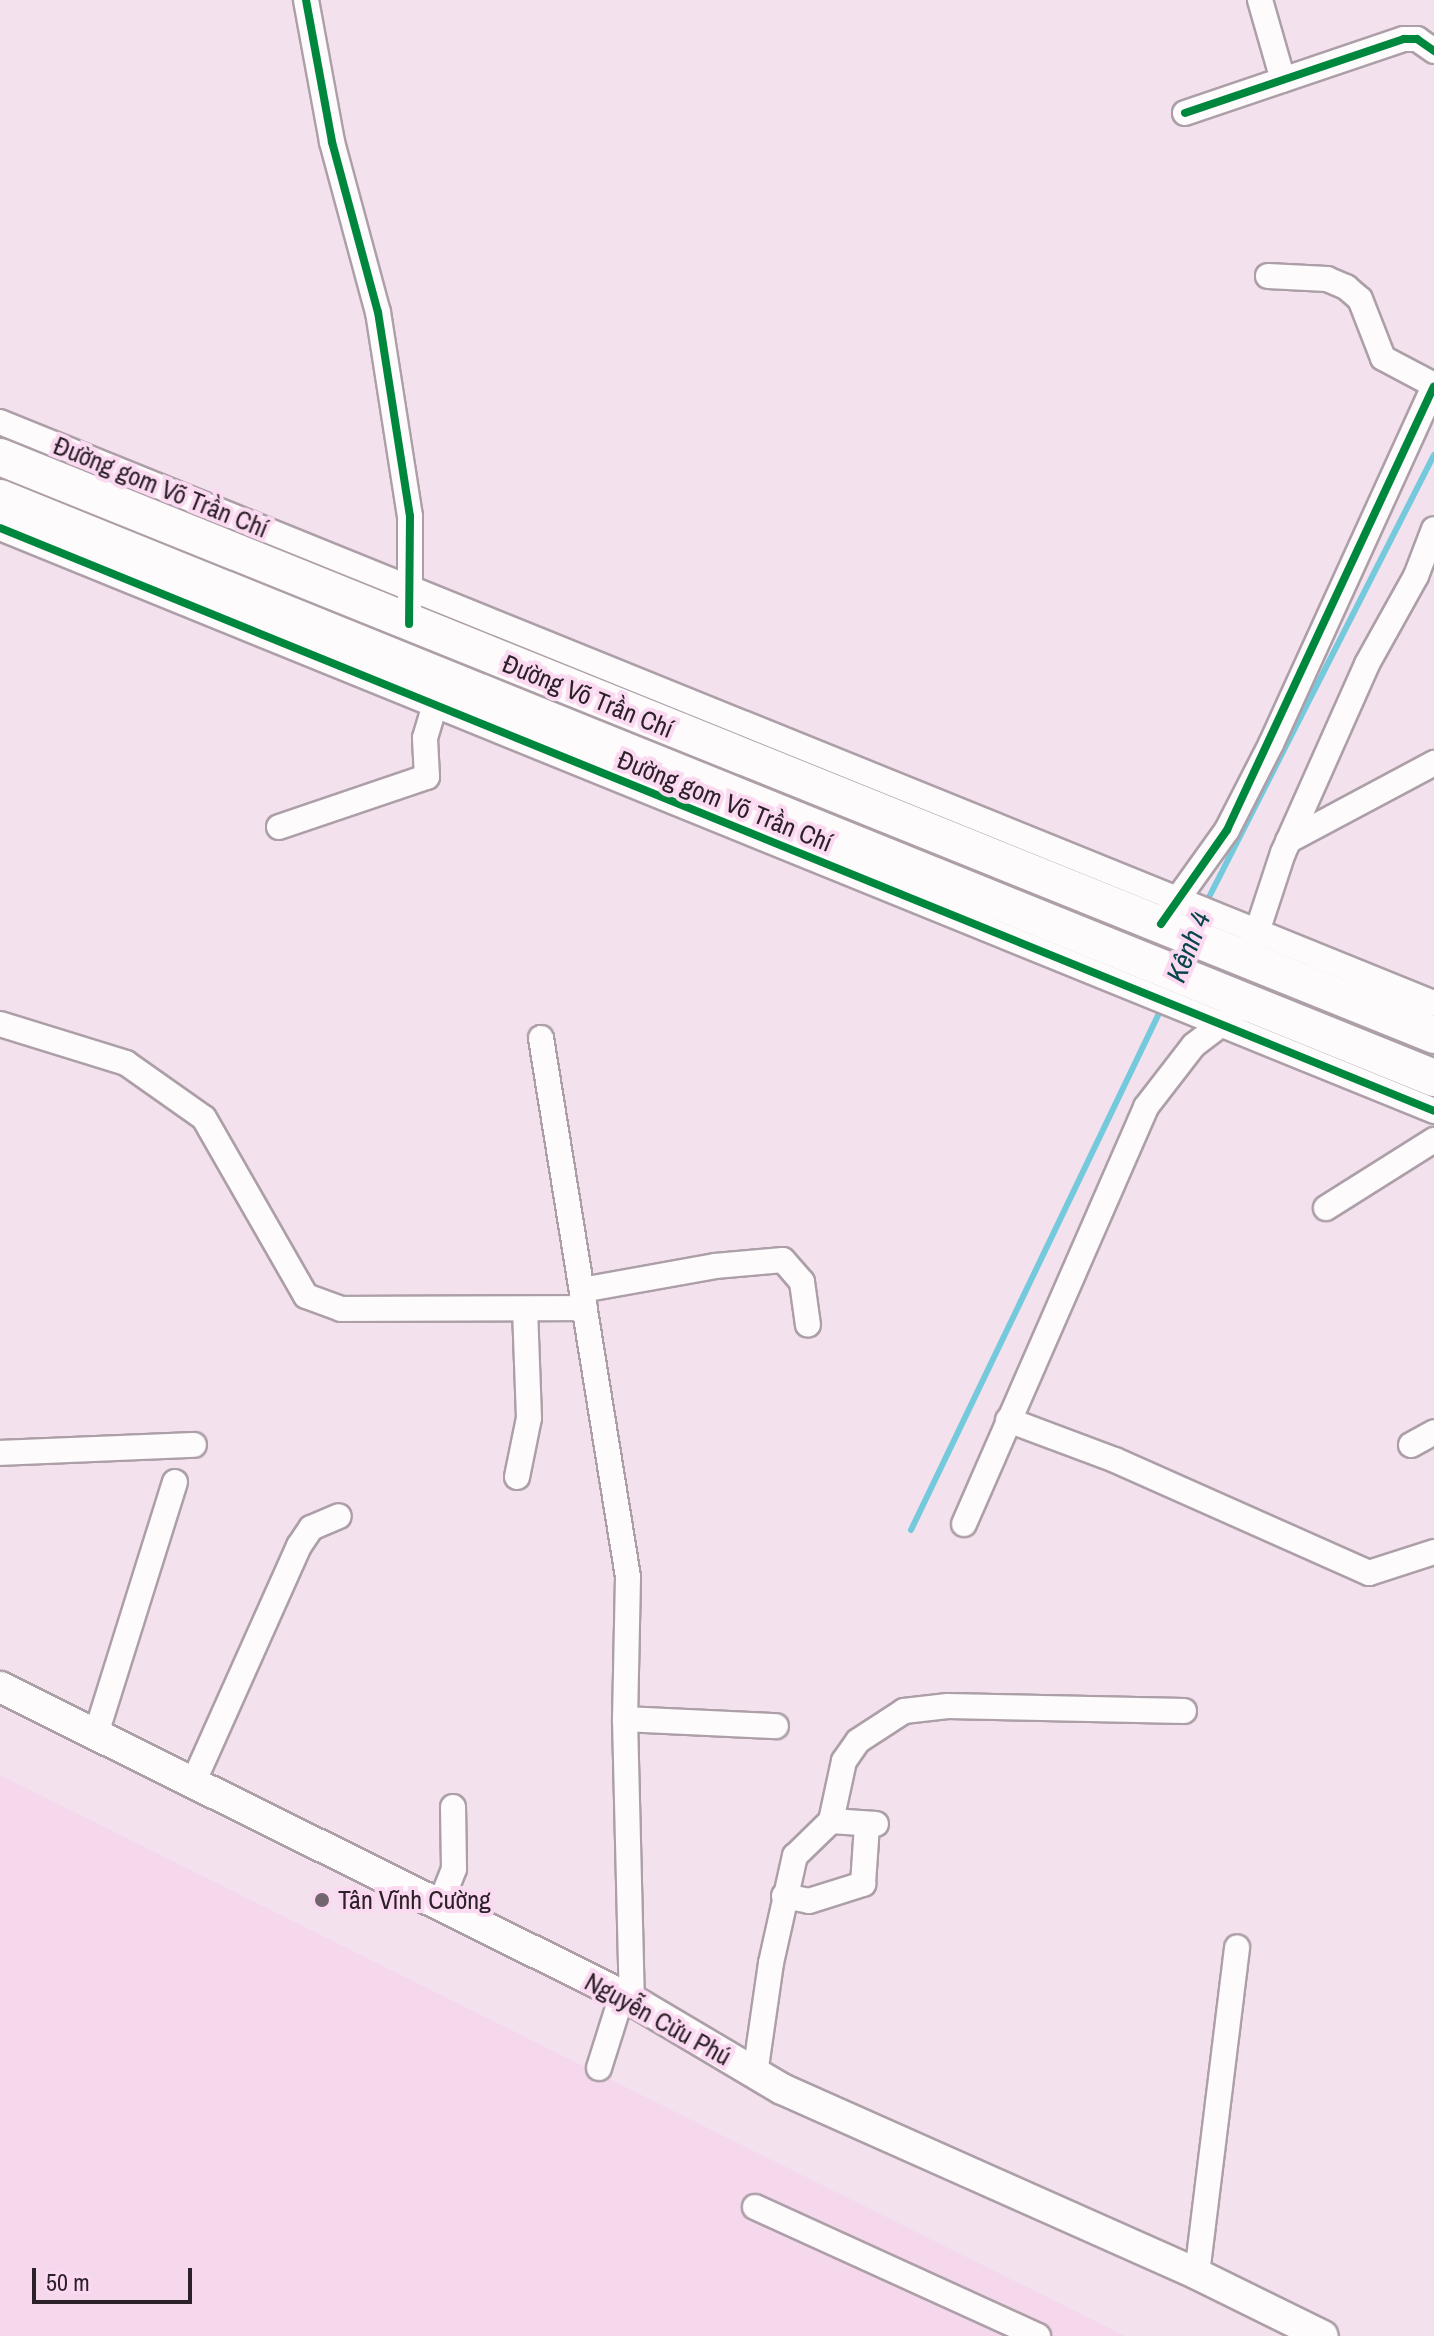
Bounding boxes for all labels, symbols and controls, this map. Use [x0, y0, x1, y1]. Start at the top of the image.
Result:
street label: Đường gom Võ Trần Chí [49, 430, 273, 544]
street label: Đường Võ Trần Chí [498, 647, 678, 745]
street label: Đường gom Võ Trần Chí [613, 744, 837, 858]
water label: Kênh 4 [1159, 907, 1217, 987]
place label: Tân Vĩnh Cường [338, 1884, 491, 1916]
marker: Tân Vĩnh Cường [313, 1891, 331, 1909]
street label: Nguyễn Cửu Phú [579, 1966, 737, 2072]
scale bar [36, 2252, 196, 2302]
text: 50 m [46, 2266, 90, 2298]

